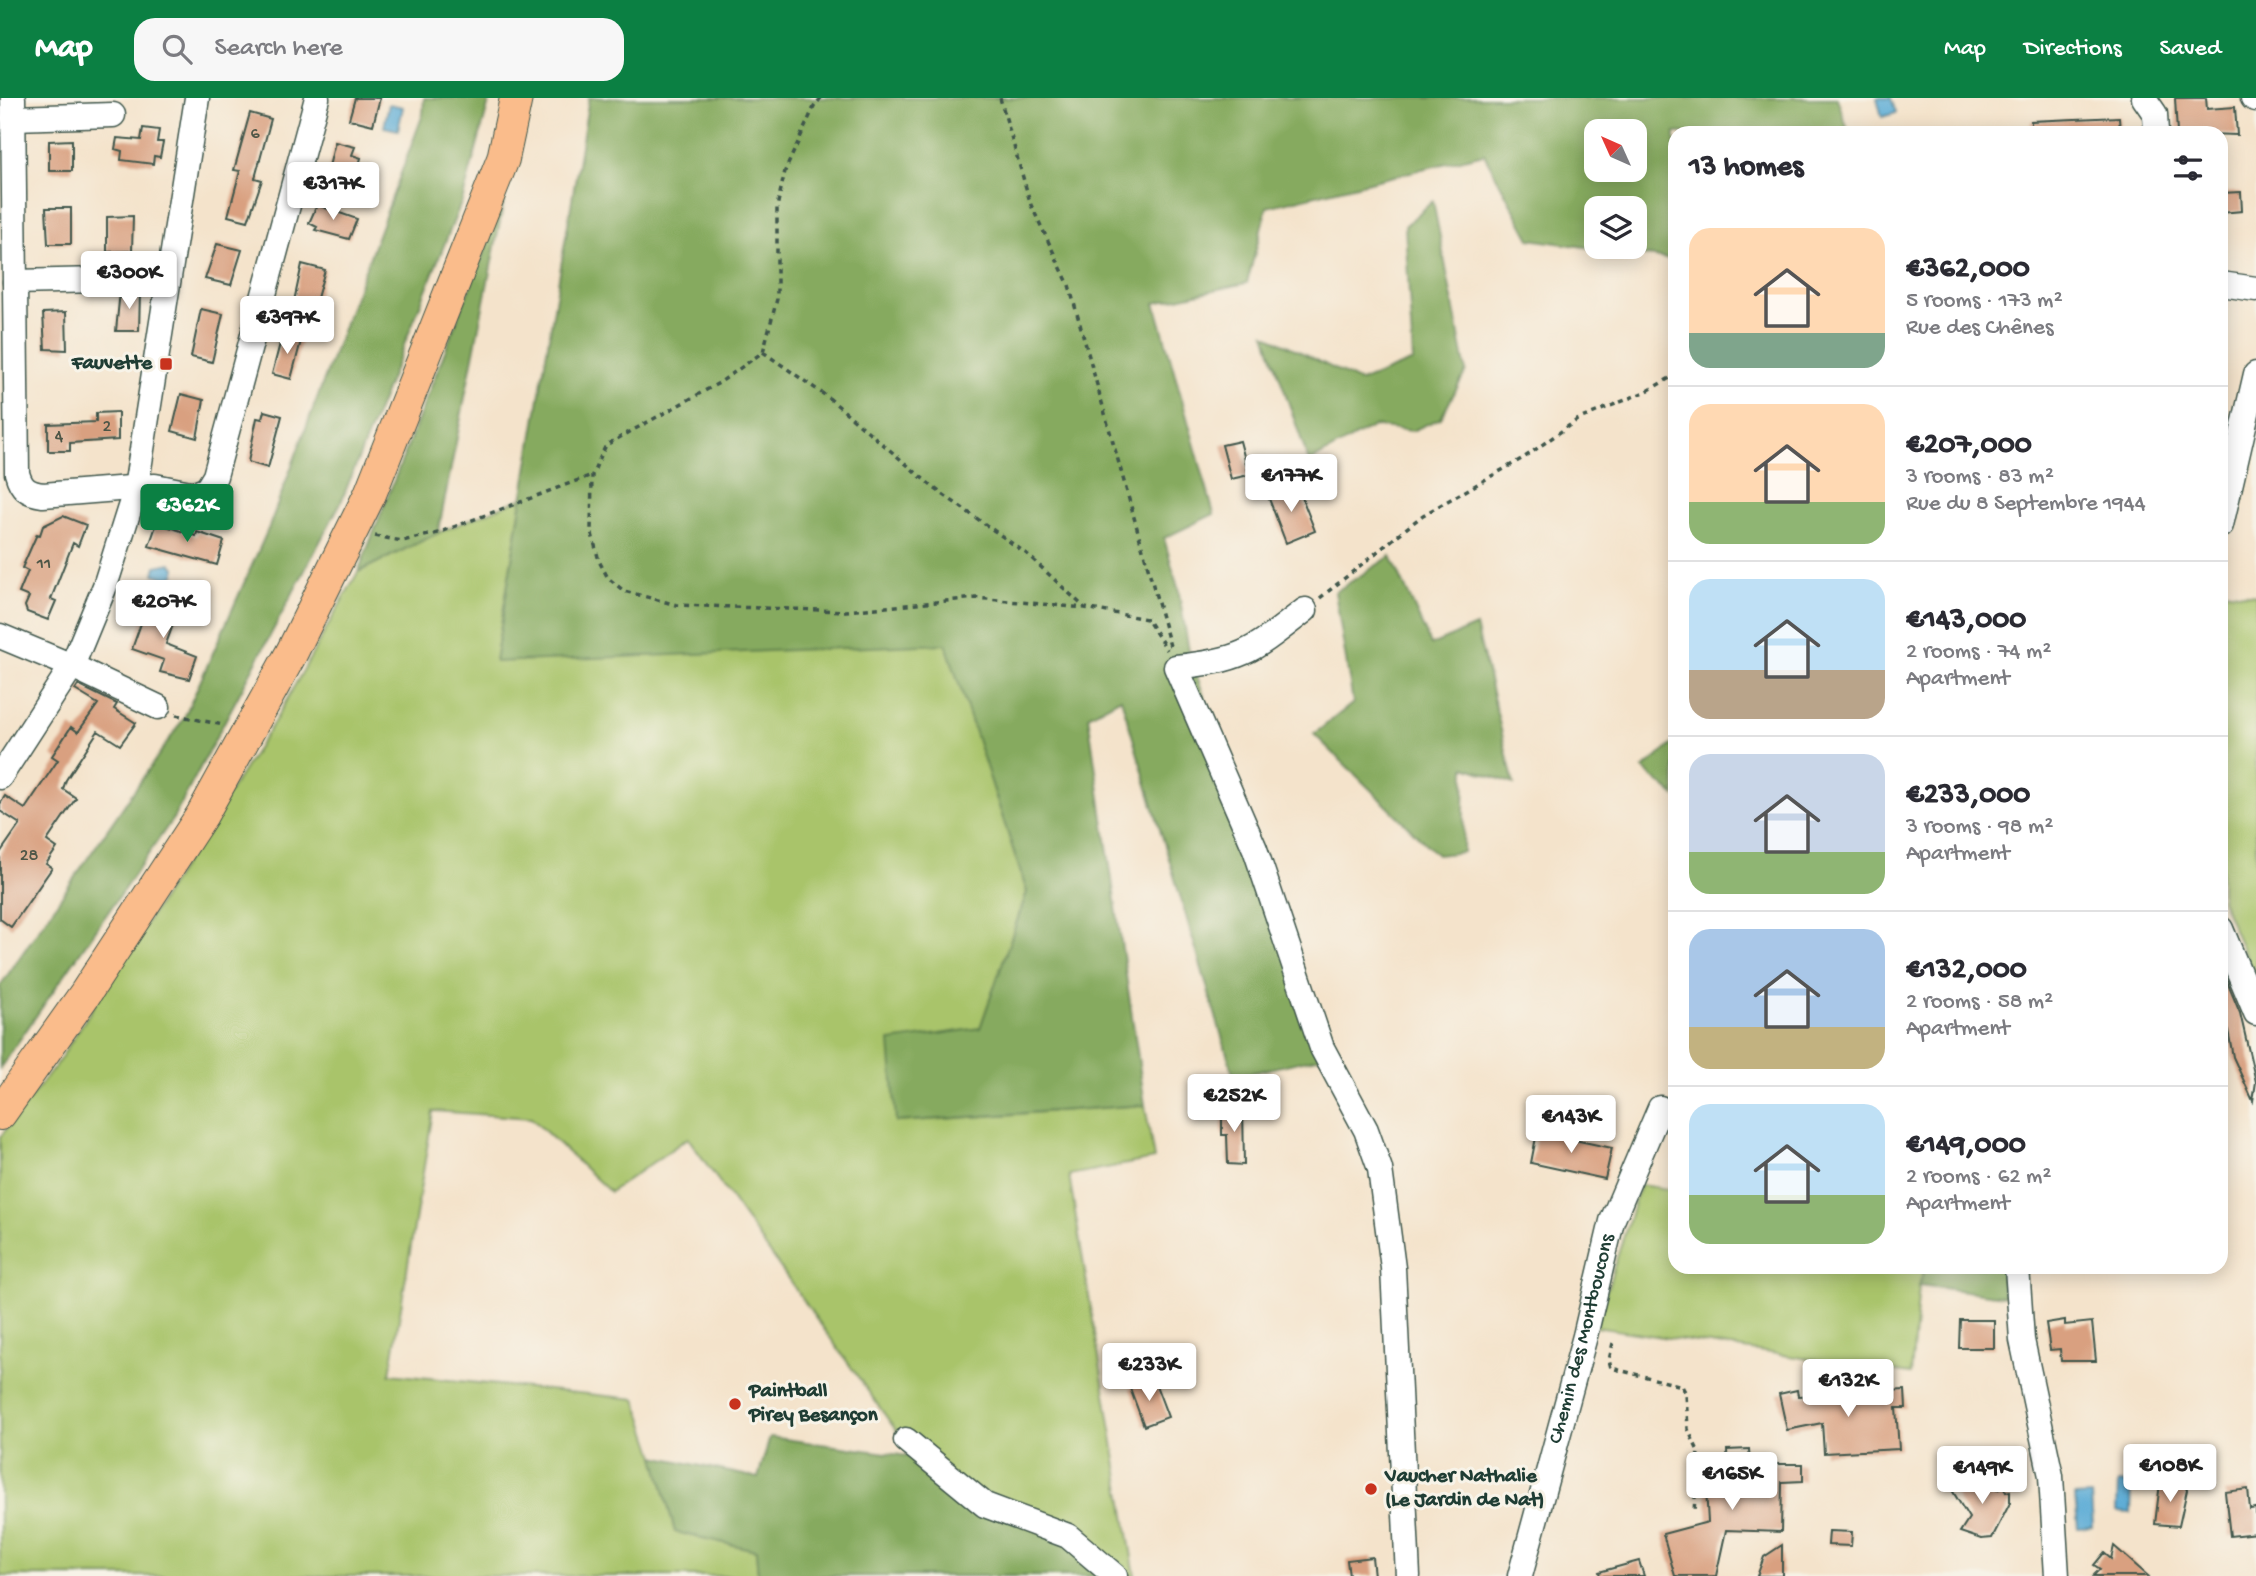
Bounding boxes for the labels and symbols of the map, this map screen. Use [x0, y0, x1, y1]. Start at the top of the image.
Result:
north arrow [1584, 119, 1647, 182]
house number: 6 [250, 124, 260, 145]
pin: €317K [284, 162, 382, 222]
pin: €300K [80, 252, 178, 311]
pin: €397K [238, 296, 336, 356]
place label: Fauvette [71, 352, 153, 377]
marker: Fauvette [158, 356, 174, 372]
house number: 2 [103, 417, 112, 438]
house number: 4 [55, 427, 64, 448]
pin: €177K [1242, 454, 1340, 514]
pin: €362K [138, 484, 236, 544]
house number: 11 [36, 554, 51, 575]
pin: €207K [114, 580, 212, 640]
house number: 28 [20, 846, 38, 867]
pin: €252K [1185, 1074, 1283, 1134]
pin: €143K [1522, 1096, 1620, 1155]
street label: Chemin des Montboucons [1544, 1231, 1621, 1447]
pin: €233K [1100, 1344, 1198, 1403]
pin: €132K [1799, 1360, 1897, 1419]
place label: Paintball Pirey Besançon [748, 1380, 879, 1429]
marker: Paintball Pirey Besançon [727, 1396, 743, 1412]
pin: €108K [2121, 1444, 2219, 1504]
pin: €149K [1933, 1446, 2031, 1506]
pin: €165K [1683, 1452, 1781, 1512]
place label: Vaucher Nathalie (Le Jardin de Nat) [1384, 1465, 1544, 1514]
marker: Vaucher Nathalie (Le Jardin de Nat) [1363, 1481, 1379, 1497]

